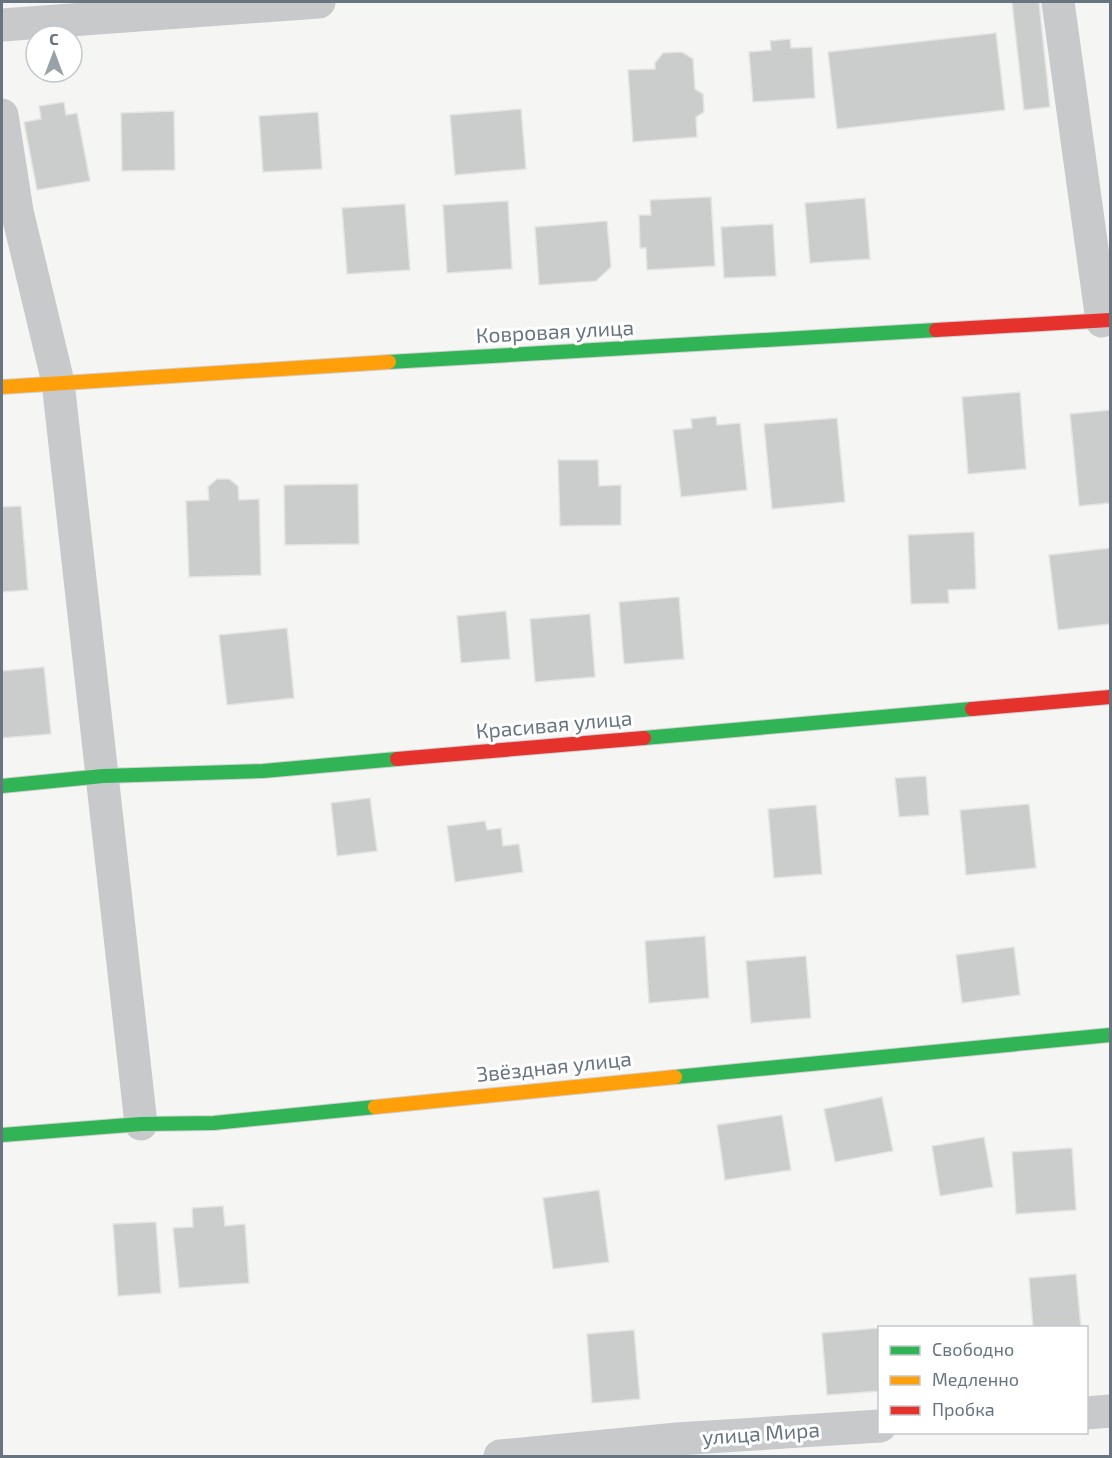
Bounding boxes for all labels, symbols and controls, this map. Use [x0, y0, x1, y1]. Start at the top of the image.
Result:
north arrow [24, 24, 84, 84]
text: С [49, 29, 59, 48]
street label: Ковровая улица [475, 314, 635, 348]
street label: Красивая улица [475, 704, 633, 744]
street label: Звёздная улица [475, 1045, 633, 1087]
legend [878, 1326, 1088, 1434]
text: Свободно [932, 1338, 1014, 1360]
text: Медленно [932, 1368, 1019, 1390]
text: Пробка [932, 1398, 995, 1420]
street label: улица Мира [701, 1416, 821, 1450]

